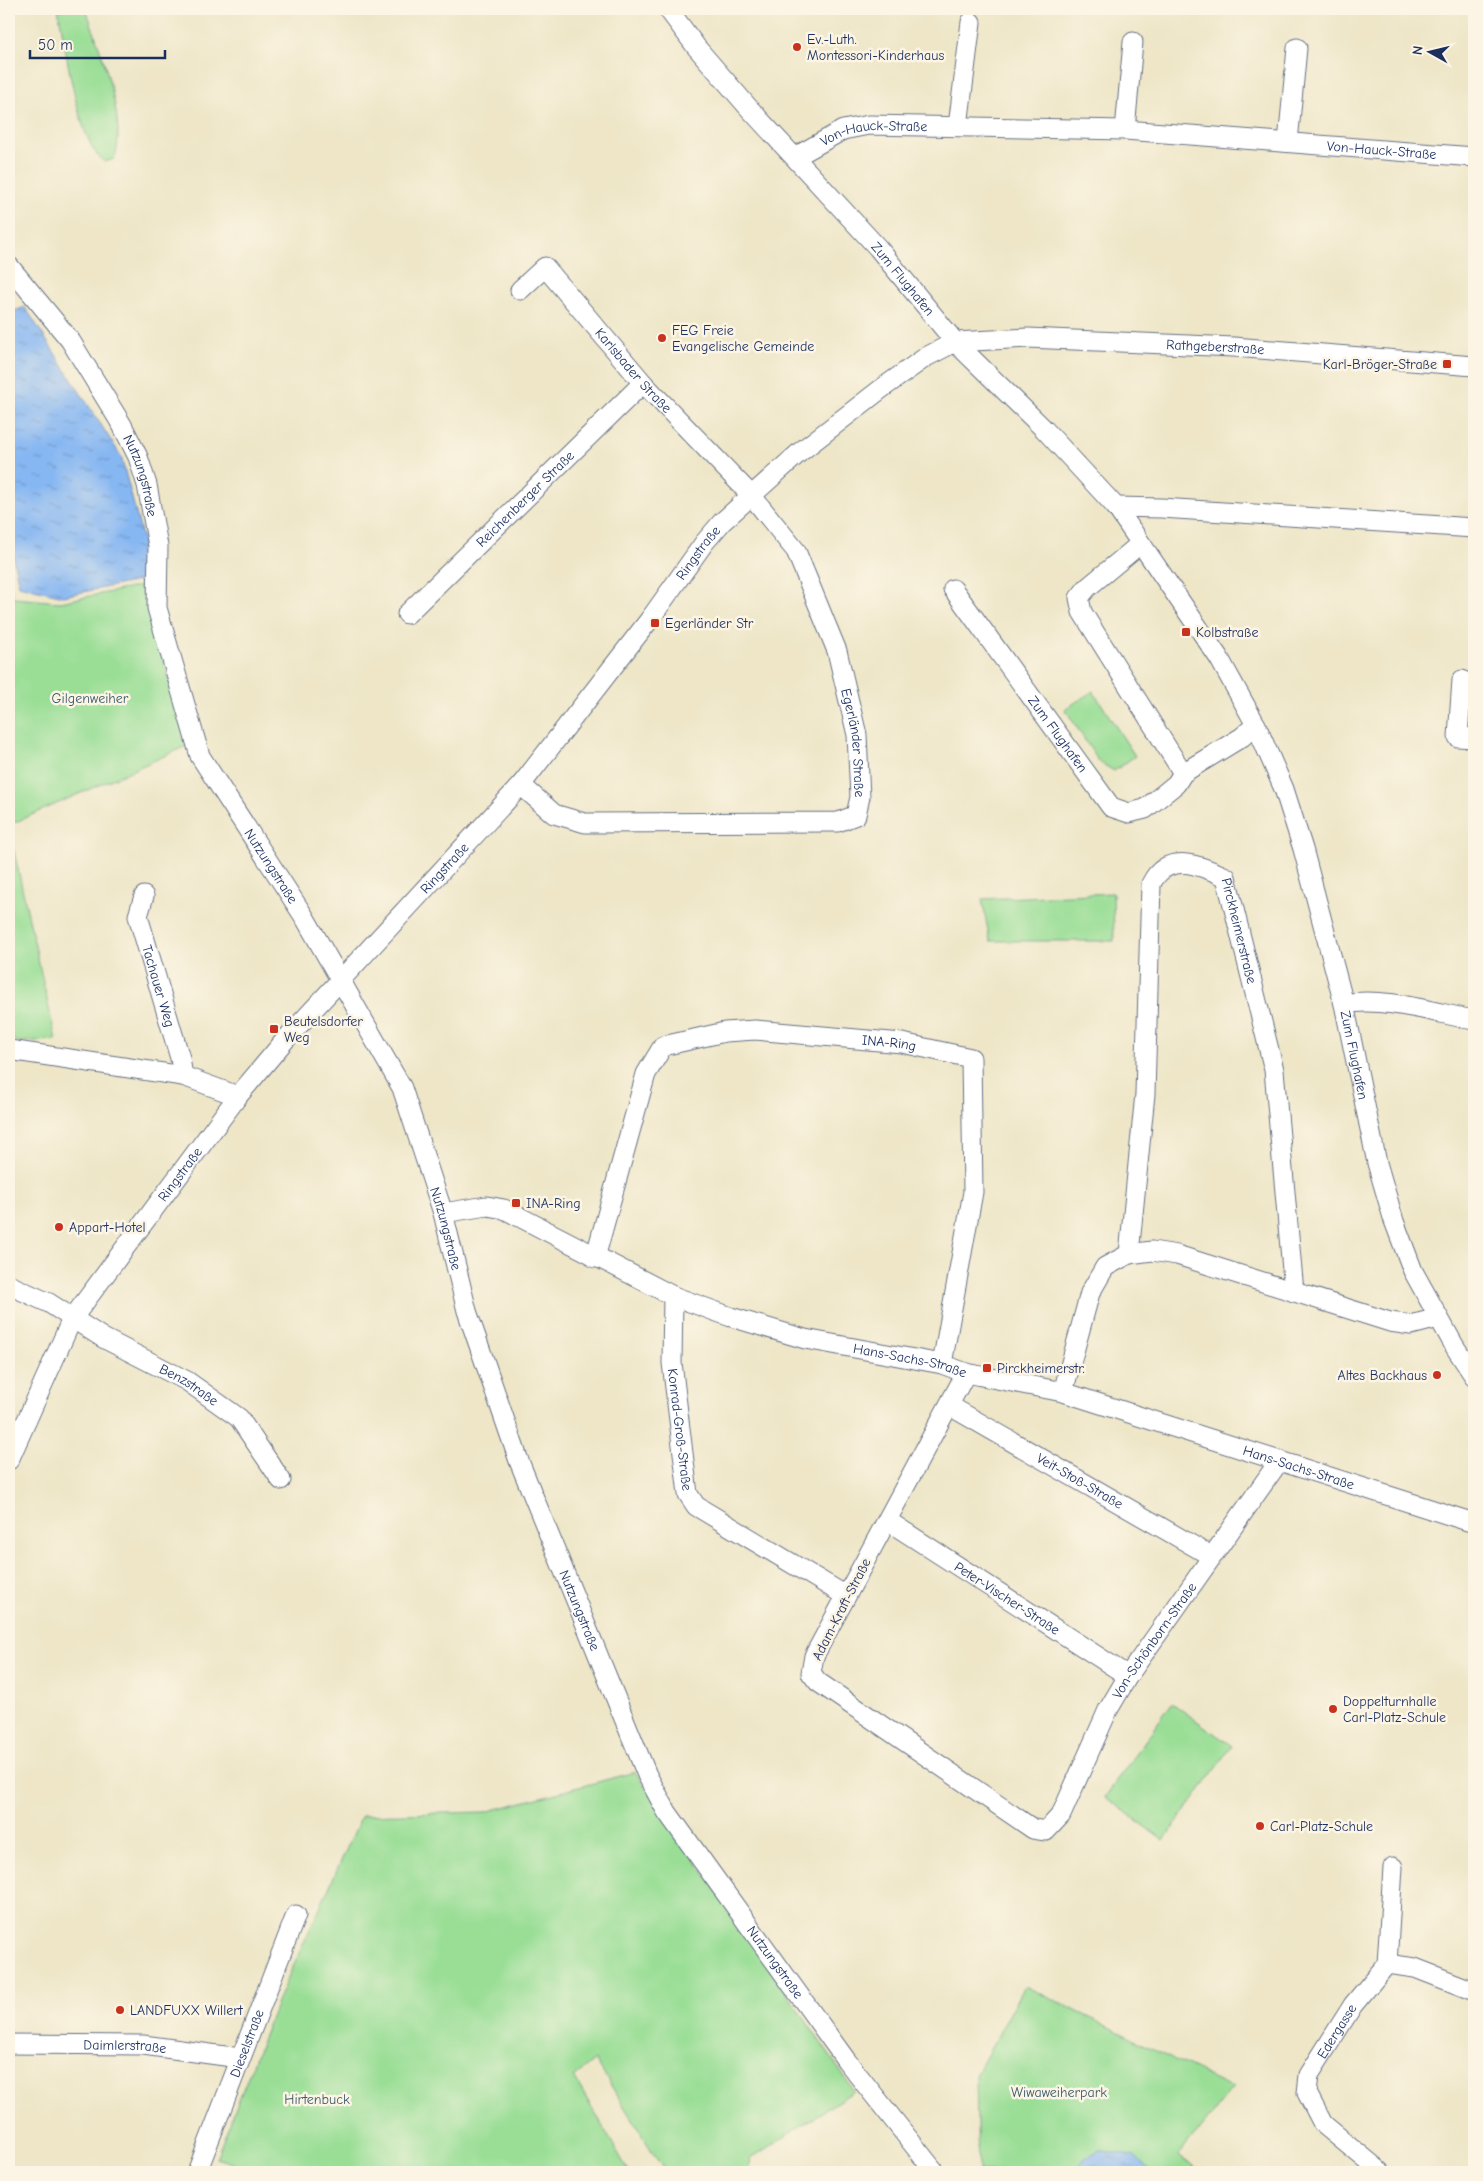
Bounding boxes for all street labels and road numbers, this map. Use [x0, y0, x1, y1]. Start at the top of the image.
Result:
street label: Von-Hauck-Straße [817, 117, 928, 150]
street label: Von-Hauck-Straße [1326, 138, 1437, 163]
street label: Zum Flughafen [868, 238, 938, 319]
street label: Karlsbader Straße [591, 325, 675, 417]
street label: Rathgeberstraße [1166, 336, 1265, 358]
street label: Nutzungstraße [119, 432, 161, 518]
street label: Reichenberger Straße [473, 447, 578, 551]
street label: Ringstraße [672, 522, 724, 583]
street label: Egerländer Straße [837, 687, 868, 798]
street label: Zum Flughafen [1024, 693, 1091, 776]
street label: Nutzungstraße [241, 826, 301, 907]
street label: Ringstraße [417, 839, 472, 897]
street label: Pirckheimerstraße [1218, 876, 1260, 985]
street label: Tachauer Weg [138, 943, 178, 1029]
street label: Zum Flughafen [1337, 1009, 1372, 1101]
street label: INA-Ring [861, 1031, 918, 1055]
street label: Ringstraße [154, 1144, 206, 1205]
street label: Nutzungstraße [426, 1185, 465, 1272]
street label: Hans-Sachs-Straße [852, 1340, 969, 1382]
street label: Benzstraße [156, 1360, 221, 1410]
street label: Konrad-Groß-Straße [664, 1367, 696, 1492]
street label: Hans-Sachs-Straße [1241, 1442, 1356, 1493]
street label: Veit-Stoß-Straße [1034, 1450, 1126, 1513]
street label: Adam-Kraft-Straße [808, 1555, 875, 1663]
street label: Peter-Vischer-Straße [951, 1558, 1063, 1639]
street label: Nutzungstraße [555, 1568, 603, 1653]
street label: Von-Schönborn-Straße [1109, 1579, 1200, 1702]
street label: Nutzungstraße [743, 1923, 807, 2002]
street label: Edergasse [1313, 2001, 1360, 2062]
street label: Dieselstraße [226, 2007, 268, 2080]
street label: Daimlerstraße [83, 2037, 167, 2057]

